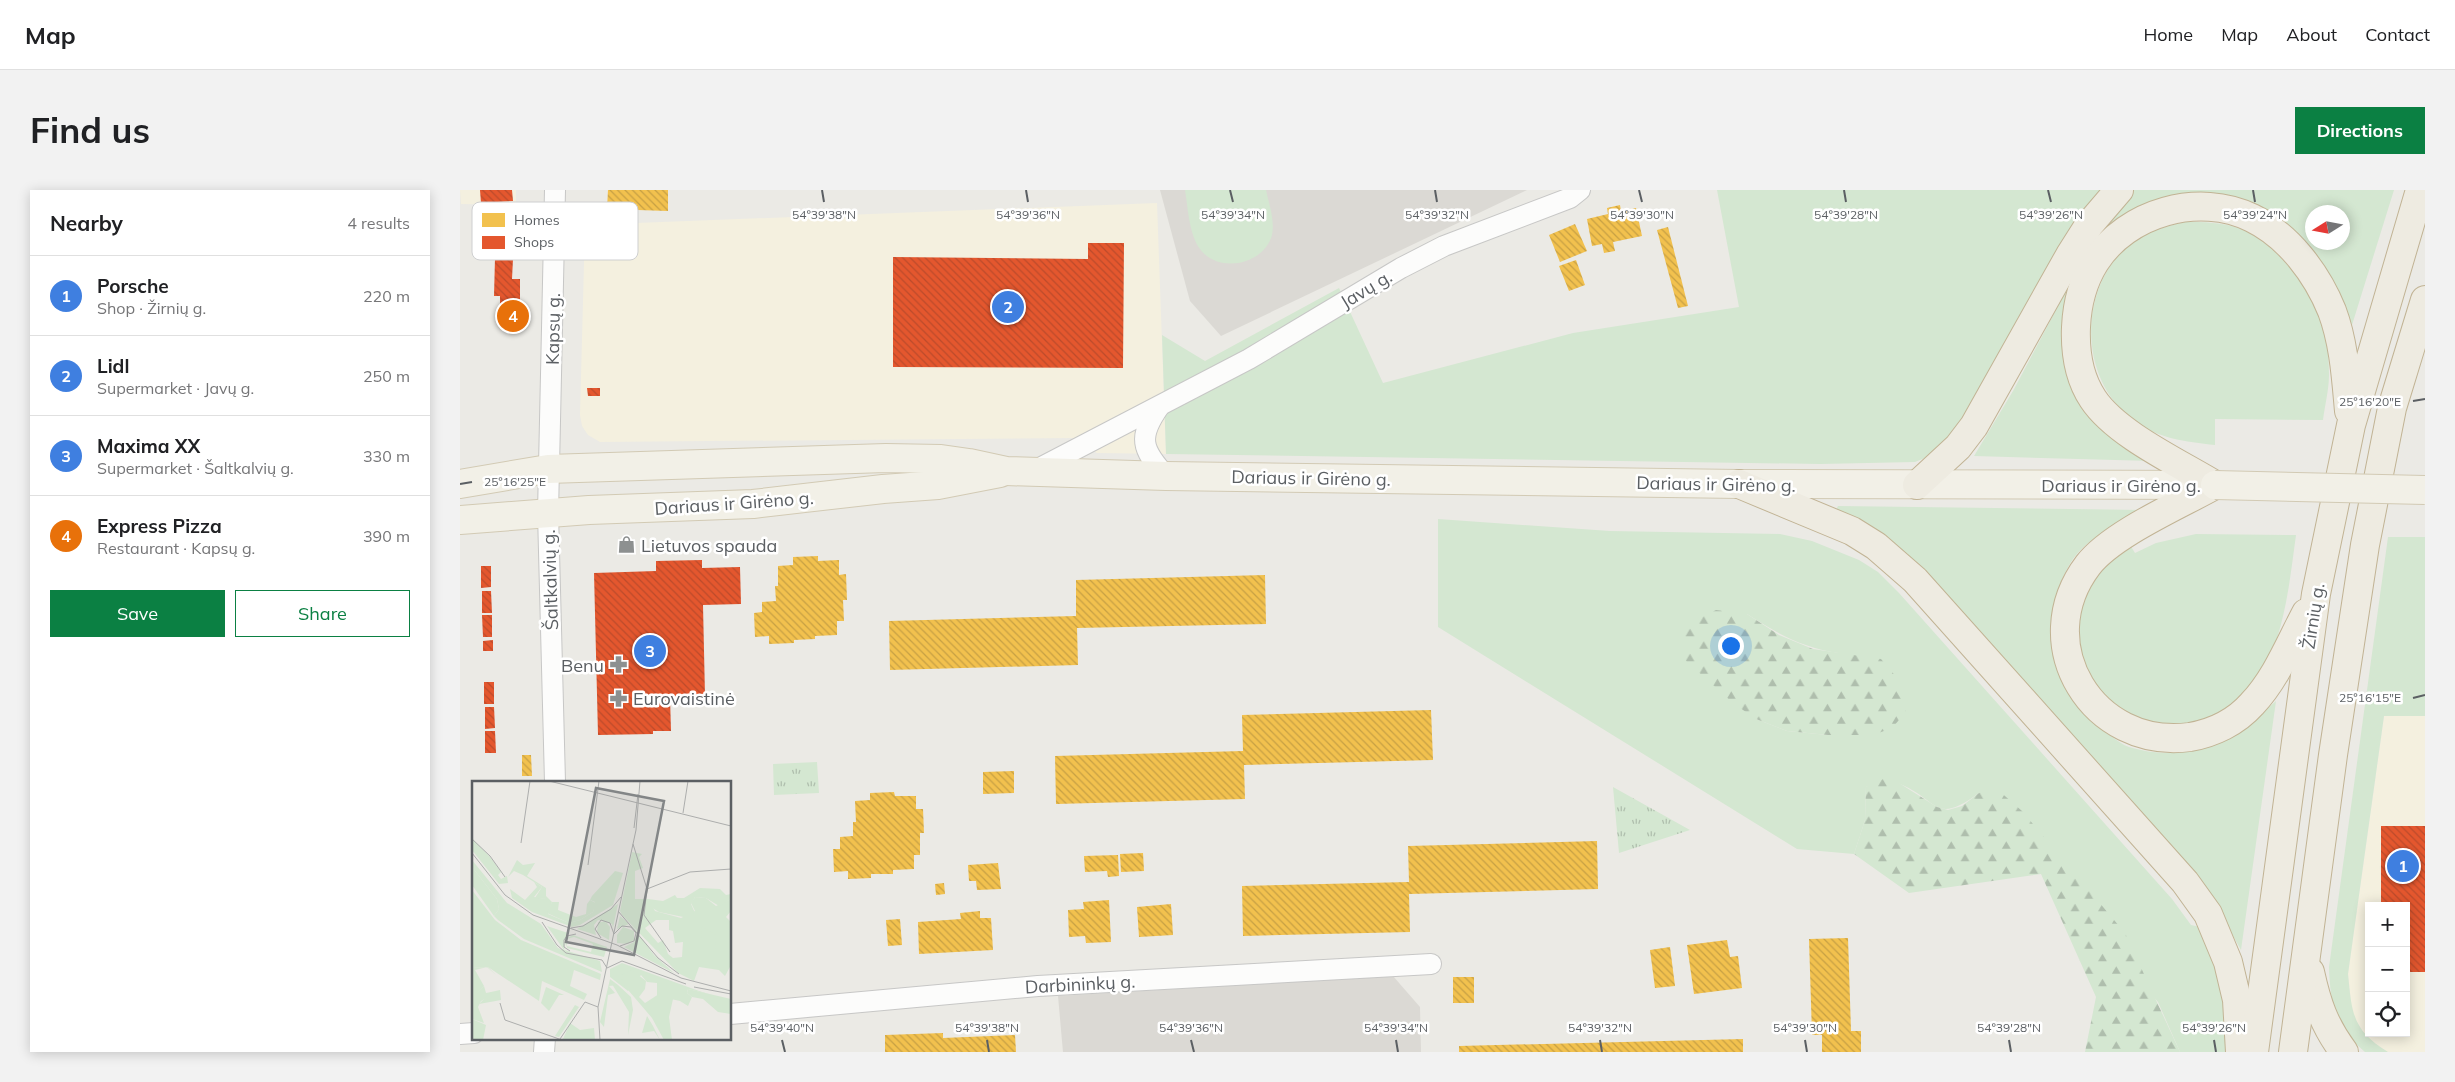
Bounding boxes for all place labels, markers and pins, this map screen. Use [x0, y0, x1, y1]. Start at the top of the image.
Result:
pin: 2 [992, 288, 1024, 326]
pin: 4 [497, 297, 529, 335]
place label: Lietuvos spauda [641, 534, 777, 557]
shop icon: Lietuvos spauda [617, 535, 637, 555]
pin: 3 [634, 632, 666, 670]
place label: Benu [561, 654, 604, 677]
pharmacy icon: Benu [608, 655, 628, 675]
place label: Eurovaistinė [633, 687, 735, 710]
pharmacy icon: Eurovaistinė [609, 688, 629, 708]
pin: 1 [2387, 847, 2419, 885]

